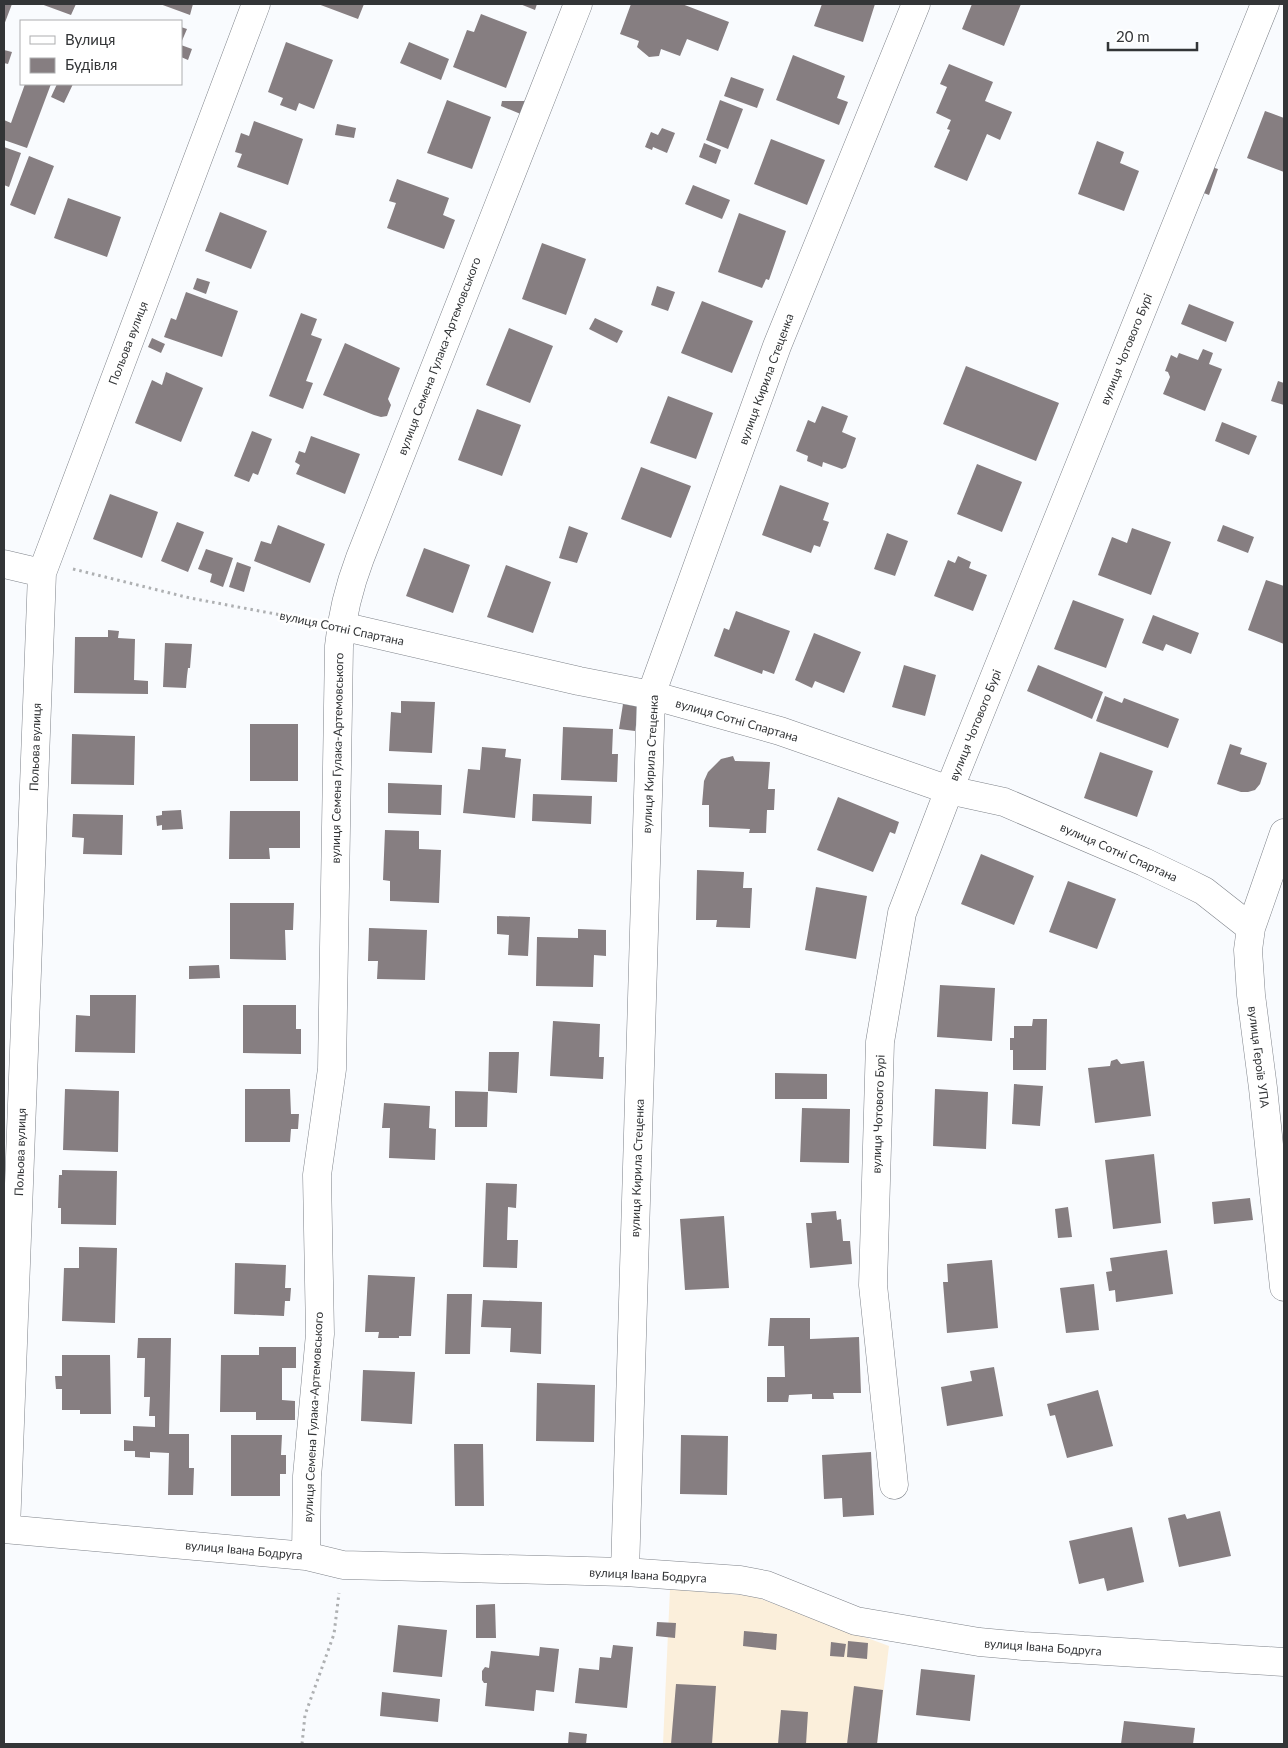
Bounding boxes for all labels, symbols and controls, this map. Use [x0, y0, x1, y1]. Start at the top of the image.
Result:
legend [20, 20, 182, 85]
scale bar [1108, 20, 1197, 52]
text: 20 m [1116, 27, 1150, 45]
text: Вулиця [65, 30, 115, 48]
text: Будівля [65, 55, 117, 73]
street label: вулиця Семена Гулака-Артемовського [394, 255, 484, 457]
street label: вулиця Чотового Бурі [1097, 291, 1155, 407]
street label: Польова вулиця [105, 299, 151, 387]
street label: вулиця Кирила Стеценка [735, 311, 797, 447]
street label: вулиця Сотні Спартана [278, 607, 406, 649]
street label: вулиця Семена Гулака-Артемовського [328, 652, 346, 863]
street label: вулиця Чотового Бурі [946, 667, 1004, 783]
street label: вулиця Кирила Стеценка [639, 694, 661, 834]
street label: вулиця Сотні Спартана [674, 695, 800, 745]
street label: Польова вулиця [26, 703, 44, 791]
street label: вулиця Сотні Спартана [1058, 819, 1180, 885]
street label: вулиця Героїв УПА [1245, 1005, 1273, 1110]
street label: вулиця Чотового Бурі [868, 1054, 888, 1174]
street label: вулиця Кирила Стеценка [627, 1099, 647, 1237]
street label: Польова вулиця [11, 1108, 29, 1196]
street label: вулиця Семена Гулака-Артемовського [300, 1311, 326, 1523]
street label: вулиця Івана Бодруга [185, 1537, 303, 1563]
street label: вулиця Івана Бодруга [589, 1564, 707, 1586]
street label: вулиця Івана Бодруга [984, 1635, 1102, 1659]

